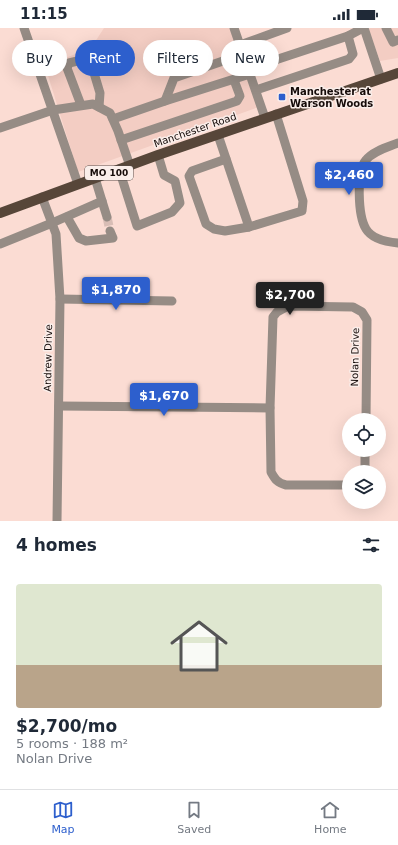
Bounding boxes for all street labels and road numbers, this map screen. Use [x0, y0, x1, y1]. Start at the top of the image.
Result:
street label: Manchester Road [152, 111, 238, 149]
road number: MO 100 [85, 166, 133, 180]
street label: Andrew Drive [42, 324, 54, 392]
street label: Nolan Drive [349, 328, 361, 386]

